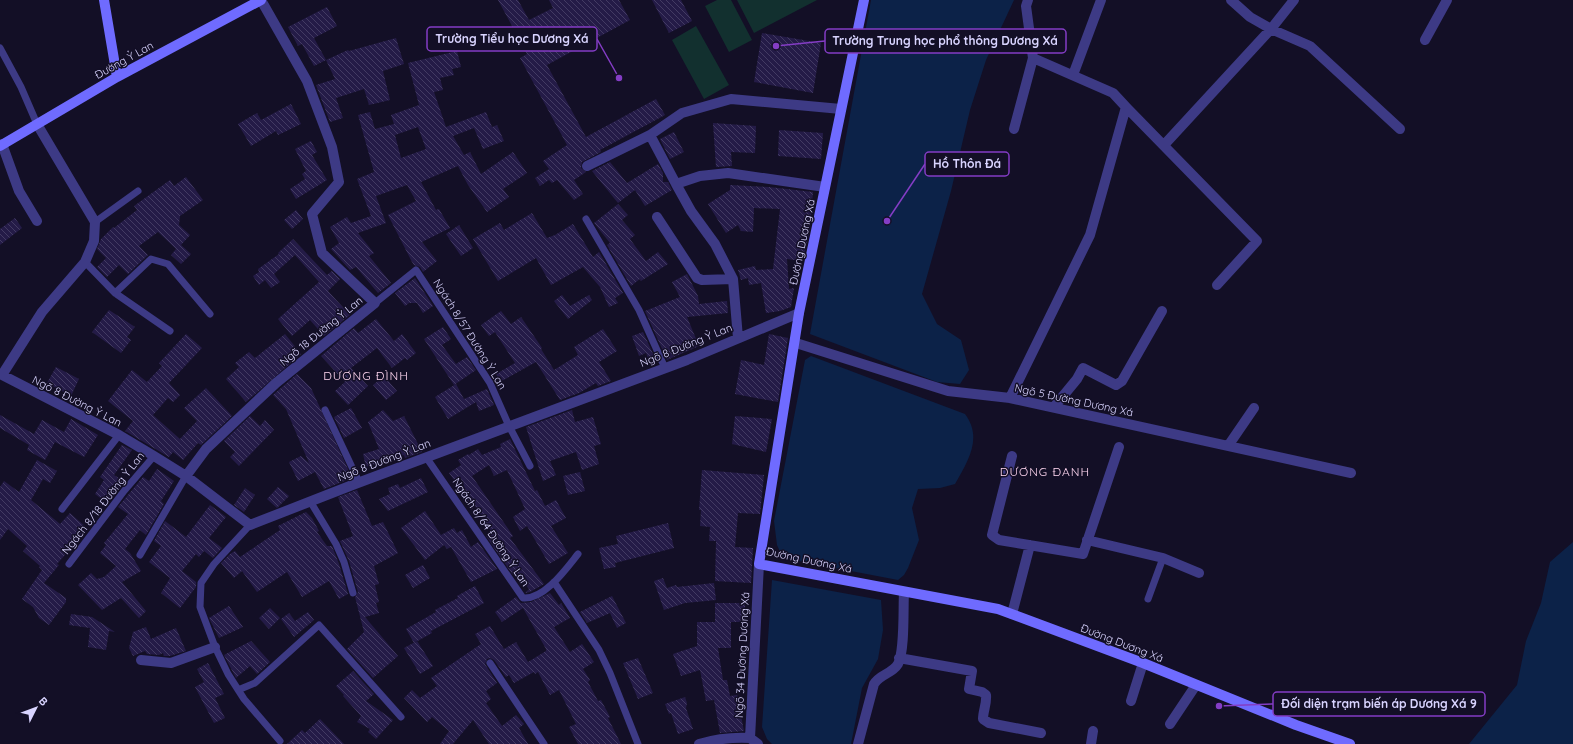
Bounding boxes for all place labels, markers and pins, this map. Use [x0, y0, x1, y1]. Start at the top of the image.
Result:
callout: Trường Tiểu học Dương Xá [427, 27, 597, 51]
callout: Trường Trung học phổ thông Dương Xá [825, 29, 1066, 53]
callout: Hồ Thôn Đá [925, 152, 1009, 176]
callout: Đối diện trạm biến áp Dương Xá 9 [1273, 692, 1485, 716]

